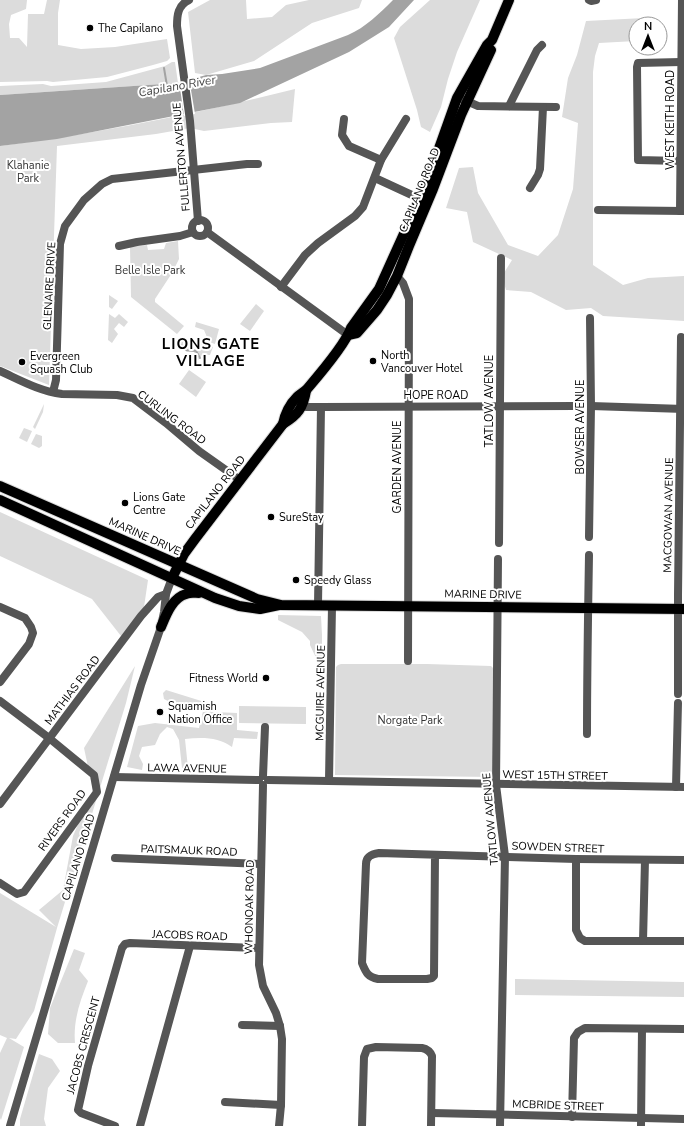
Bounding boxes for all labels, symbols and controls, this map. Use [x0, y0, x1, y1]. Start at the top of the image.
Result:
north arrow [628, 16, 668, 56]
text: N [644, 19, 652, 34]
place label: The Capilano [98, 21, 163, 36]
marker: The Capilano [85, 23, 95, 33]
street label: WEST KEITH ROAD [663, 70, 678, 170]
water label: Capilano River [137, 71, 218, 101]
street label: FULLERTON AVENUE [169, 102, 194, 212]
street label: CAPILANO ROAD [396, 146, 443, 235]
park label: Klahanie Park [7, 158, 49, 186]
street label: GLENAIRE DRIVE [40, 242, 59, 330]
park label: Belle Isle Park [115, 263, 186, 278]
district label: LIONS GATE VILLAGE [162, 334, 260, 371]
place label: North Vancouver Hotel [380, 348, 464, 376]
place label: Evergreen Squash Club [30, 349, 93, 377]
street label: TATLOW AVENUE [482, 355, 497, 447]
marker: North Vancouver Hotel [368, 356, 378, 366]
marker: Evergreen Squash Club [17, 357, 27, 367]
street label: BOWSER AVENUE [573, 379, 588, 475]
street label: CURLING ROAD [134, 387, 209, 448]
street label: HOPE ROAD [404, 388, 468, 403]
street label: GARDEN AVENUE [390, 421, 405, 513]
street label: CAPILANO ROAD [182, 452, 249, 532]
street label: MACGOWAN AVENUE [660, 457, 677, 573]
place label: Lions Gate Centre [133, 490, 186, 518]
marker: Lions Gate Centre [120, 498, 130, 508]
place label: SureStay [279, 510, 324, 525]
marker: SureStay [266, 512, 276, 522]
street label: MARINE DRIVE [106, 514, 183, 559]
place label: Speedy Glass [304, 573, 371, 588]
marker: Speedy Glass [291, 575, 301, 585]
street label: MARINE DRIVE [444, 586, 522, 603]
street label: MCGUIRE AVENUE [312, 645, 329, 741]
street label: MATHIAS ROAD [41, 652, 104, 728]
place label: Fitness World [189, 671, 258, 686]
marker: Fitness World [261, 673, 271, 683]
place label: Squamish Nation Office [168, 699, 233, 727]
marker: Squamish Nation Office [155, 707, 165, 717]
park label: Norgate Park [378, 713, 443, 728]
street label: LAWA AVENUE [147, 760, 227, 777]
street label: WEST 15TH STREET [502, 767, 608, 784]
street label: TATLOW AVENUE [479, 772, 502, 866]
street label: RIVERS ROAD [35, 786, 90, 854]
street label: CAPILANO ROAD [58, 812, 99, 902]
street label: SOWDEN STREET [511, 838, 605, 857]
street label: PAITSMAUK ROAD [140, 841, 238, 860]
street label: WHONOAK ROAD [241, 859, 258, 955]
street label: JACOBS ROAD [151, 927, 228, 944]
street label: JACOBS CRESCENT [63, 994, 104, 1097]
street label: MCBRIDE STREET [512, 1096, 604, 1115]

